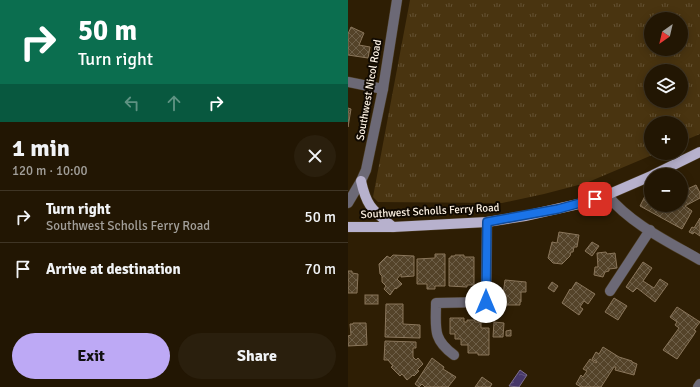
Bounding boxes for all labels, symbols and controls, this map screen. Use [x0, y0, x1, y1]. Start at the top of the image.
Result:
north arrow [644, 12, 688, 56]
map controls [644, 12, 688, 212]
text: 50 m [78, 14, 137, 48]
icon: right [12, 16, 64, 68]
street label: Southwest Nicol Road [354, 38, 384, 142]
text: Turn right [78, 48, 153, 70]
button: layers [644, 64, 688, 108]
icon: left [121, 92, 143, 114]
icon: ahead [163, 92, 185, 114]
icon: right [205, 92, 227, 114]
button: + [644, 116, 688, 160]
text: 1 min [12, 133, 70, 163]
button: close [294, 135, 336, 177]
text: 120 m · 10:00 [12, 163, 88, 179]
button: − [644, 168, 688, 212]
pin [578, 182, 612, 216]
icon: arrive [584, 188, 606, 210]
text: Turn right [46, 200, 111, 218]
street label: Southwest Scholls Ferry Road [360, 201, 500, 221]
icon: right [12, 206, 34, 228]
text: 50 m [305, 208, 336, 226]
text: Southwest Scholls Ferry Road [46, 218, 210, 234]
icon: arrive [12, 258, 34, 280]
text: Arrive at destination [46, 260, 181, 278]
text: 70 m [305, 260, 336, 278]
position arrow [465, 281, 507, 323]
button: Exit [12, 333, 170, 379]
button: Share [178, 333, 336, 379]

